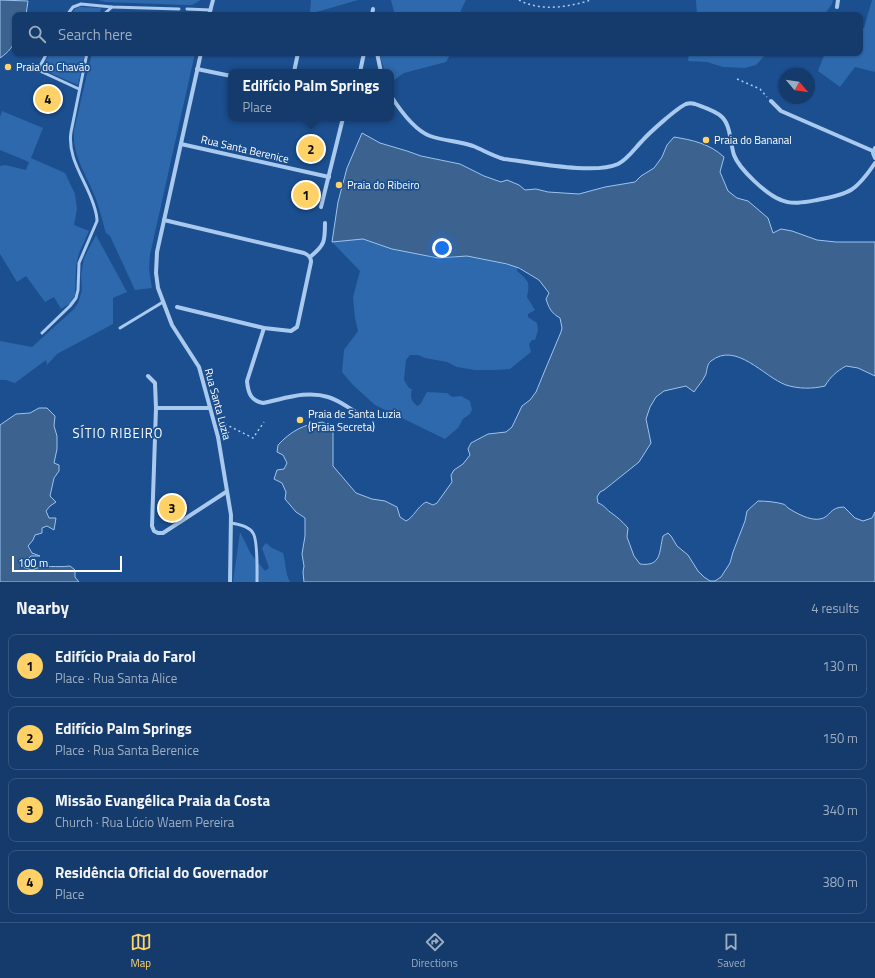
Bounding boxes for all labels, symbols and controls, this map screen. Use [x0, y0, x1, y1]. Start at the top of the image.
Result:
search box [12, 12, 863, 56]
icon: search [26, 23, 48, 45]
text: Search here [58, 23, 132, 46]
place label: Praia do Chavão [16, 59, 90, 75]
marker: Praia do Chavão [3, 62, 13, 72]
north arrow [779, 68, 815, 104]
popup [228, 69, 394, 121]
text: Edifício Palm Springs [243, 74, 379, 97]
pin: 4 [35, 84, 61, 114]
text: Place [243, 97, 272, 117]
street label: Rua Santa Berenice [199, 131, 291, 167]
place label: Praia do Bananal [714, 132, 792, 148]
pin: 2 [298, 134, 324, 164]
marker: Praia do Bananal [701, 135, 711, 145]
place label: Praia do Ribeiro [347, 177, 420, 193]
pin: 1 [293, 180, 319, 210]
marker: Praia do Ribeiro [334, 180, 344, 190]
your location [432, 238, 452, 258]
street label: Rua Santa Luzia [201, 366, 235, 442]
place label: Praia de Santa Luzia (Praia Secreta) [308, 406, 402, 435]
marker: Praia de Santa Luzia (Praia Secreta) [295, 415, 305, 425]
district label: SÍTIO RIBEIRO [73, 423, 163, 443]
pin: 3 [159, 493, 185, 523]
scale bar [12, 554, 122, 573]
text: 100 m [18, 555, 48, 571]
text: Nearby [16, 595, 69, 621]
text: 4 results [811, 598, 859, 618]
text: Edifício Praia do Farol [55, 645, 196, 668]
text: 1 [26, 656, 34, 676]
text: 130 m [822, 656, 858, 676]
text: Place · Rua Santa Alice [55, 668, 177, 688]
text: Edifício Palm Springs [55, 717, 192, 740]
text: 2 [26, 728, 34, 748]
text: 150 m [822, 728, 858, 748]
text: Place · Rua Santa Berenice [55, 740, 199, 760]
text: Missão Evangélica Praia da Costa [55, 789, 270, 812]
text: 3 [26, 800, 34, 820]
text: 340 m [822, 800, 858, 820]
text: Church · Rua Lúcio Waem Pereira [55, 812, 234, 832]
text: Residência Oficial do Governador [55, 861, 268, 884]
text: 4 [26, 872, 34, 892]
text: 380 m [822, 872, 858, 892]
text: Place [55, 884, 84, 904]
tab: Map [130, 931, 152, 971]
tab: Directions [411, 931, 458, 971]
tab: Saved [717, 931, 745, 971]

